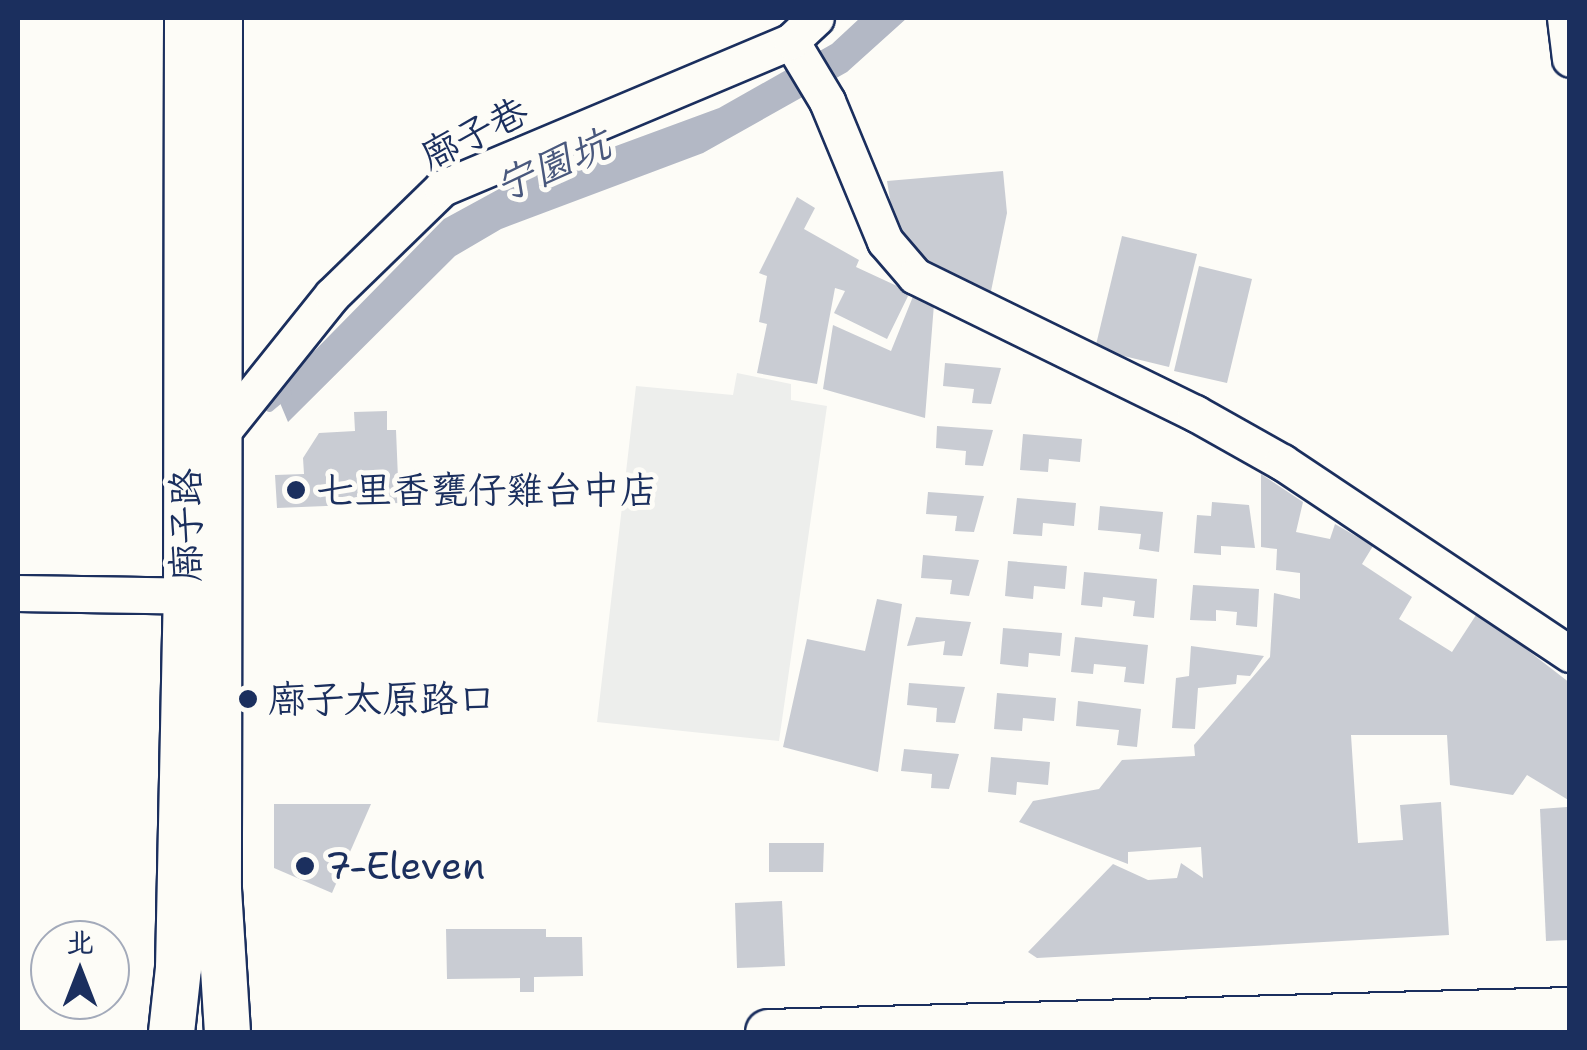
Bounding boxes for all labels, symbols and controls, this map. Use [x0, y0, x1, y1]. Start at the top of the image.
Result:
street label: 廍子巷 [413, 88, 535, 178]
water label: 宁園坑 [487, 119, 617, 211]
place label: 七里香甕仔雞台中店 [316, 467, 658, 513]
street label: 廍子路 [163, 468, 209, 582]
marker: 七里香甕仔雞台中店 [285, 479, 307, 501]
place label: 廍子太原路口 [268, 676, 496, 722]
marker: 廍子太原路口 [237, 688, 259, 710]
place label: 7-Eleven [325, 843, 485, 889]
marker: 7-Eleven [294, 855, 316, 877]
north arrow [30, 920, 130, 1020]
text: 北 [66, 923, 94, 961]

